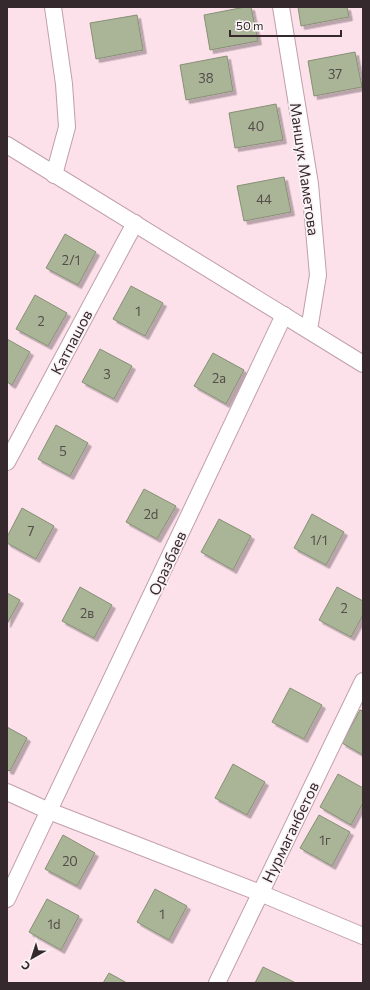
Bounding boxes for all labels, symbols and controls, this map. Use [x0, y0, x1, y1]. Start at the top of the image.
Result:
scale bar [230, 12, 341, 38]
text: 50 m [236, 18, 264, 32]
house number: 37 [328, 66, 342, 82]
house number: 38 [198, 70, 214, 86]
street label: Маншук Маметова [287, 101, 323, 237]
house number: 40 [248, 118, 264, 134]
house number: 44 [256, 191, 272, 207]
house number: 2/1 [62, 252, 80, 268]
house number: 1 [135, 303, 141, 319]
street label: Катпашов [46, 307, 96, 377]
house number: 2 [37, 313, 45, 329]
house number: 3 [103, 366, 111, 382]
house number: 2а [212, 370, 226, 386]
house number: 5 [59, 443, 67, 459]
house number: 2d [144, 506, 158, 522]
house number: 7 [28, 523, 35, 539]
street label: Оразбаев [144, 528, 190, 598]
house number: 1/1 [311, 532, 327, 548]
house number: 2 [340, 600, 348, 616]
house number: 2в [80, 605, 94, 621]
street label: Нурмаганбетов [258, 779, 322, 885]
house number: 1г [319, 832, 331, 848]
house number: 20 [62, 853, 78, 869]
house number: 1 [159, 906, 165, 922]
house number: 1d [47, 916, 61, 932]
north arrow [12, 938, 52, 978]
text: С [18, 958, 32, 974]

